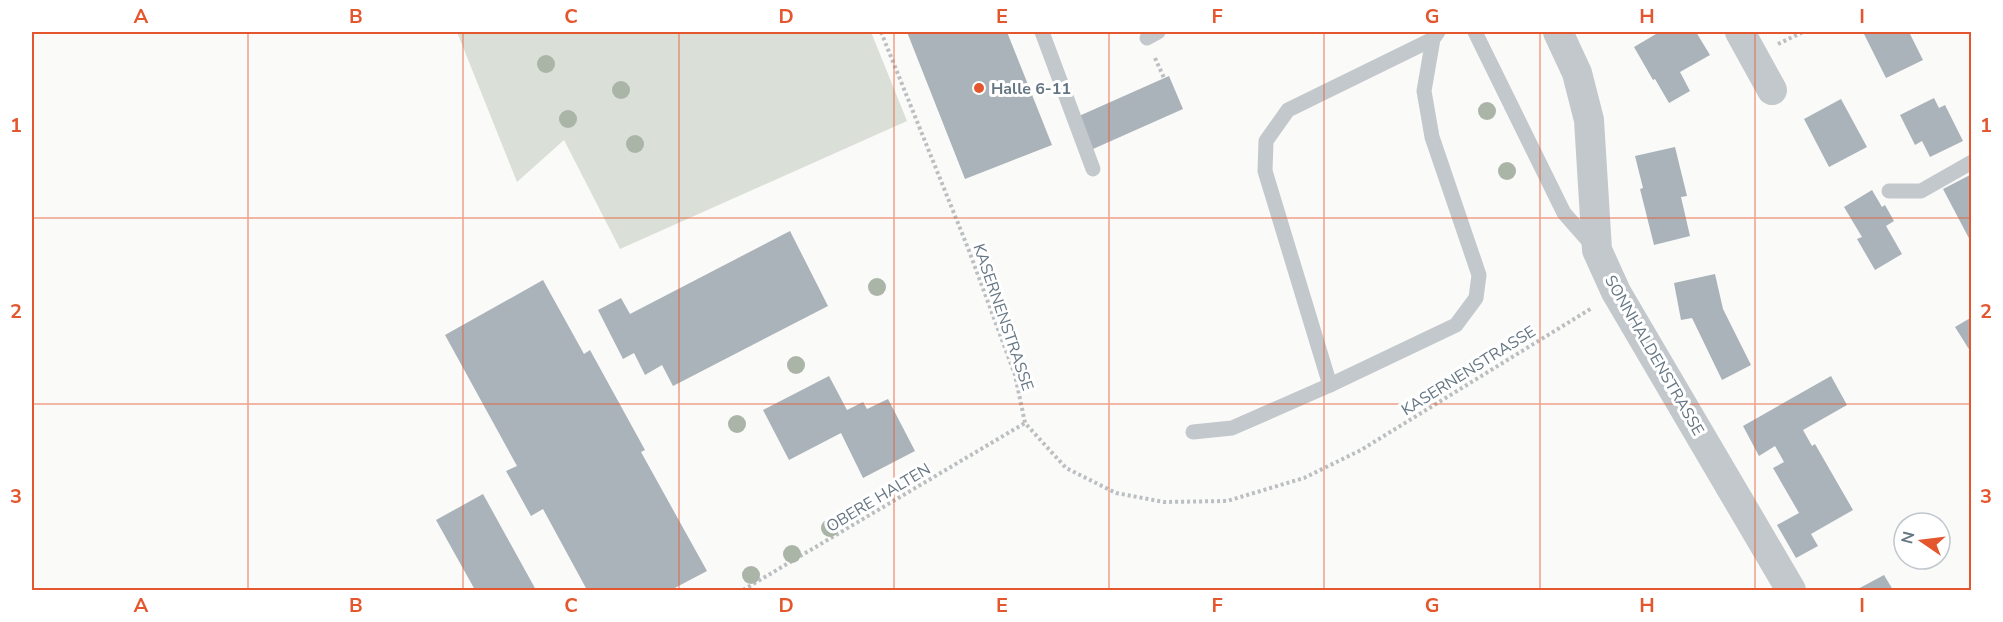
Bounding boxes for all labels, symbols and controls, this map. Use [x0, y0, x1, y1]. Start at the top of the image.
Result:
text: A [134, 3, 149, 30]
text: B [349, 3, 363, 30]
text: C [564, 3, 578, 30]
text: D [778, 3, 794, 30]
text: E [996, 3, 1008, 30]
text: F [1211, 3, 1223, 30]
text: G [1425, 3, 1439, 30]
text: H [1639, 3, 1655, 30]
text: I [1859, 3, 1865, 30]
place label: Halle 6-11 [991, 78, 1071, 100]
marker: Halle 6-11 [972, 81, 986, 95]
text: 1 [10, 112, 22, 139]
text: 1 [1980, 112, 1992, 139]
street label: KASERNENSTRASSE [968, 241, 1039, 394]
street label: SONNHALDENSTRASSE [1599, 271, 1709, 440]
text: 2 [10, 298, 22, 325]
text: 2 [1980, 298, 1992, 325]
street label: KASERNENSTRASSE [1397, 321, 1540, 421]
street label: OBERE HALTEN [822, 458, 935, 538]
text: 3 [10, 483, 22, 510]
text: 3 [1980, 483, 1992, 510]
north arrow [1892, 511, 1952, 571]
text: N [1896, 529, 1921, 546]
text: A [134, 592, 149, 619]
text: B [349, 592, 363, 619]
text: C [564, 592, 578, 619]
text: D [778, 592, 794, 619]
text: E [996, 592, 1008, 619]
text: F [1211, 592, 1223, 619]
text: G [1425, 592, 1439, 619]
text: H [1639, 592, 1655, 619]
text: I [1859, 592, 1865, 619]

